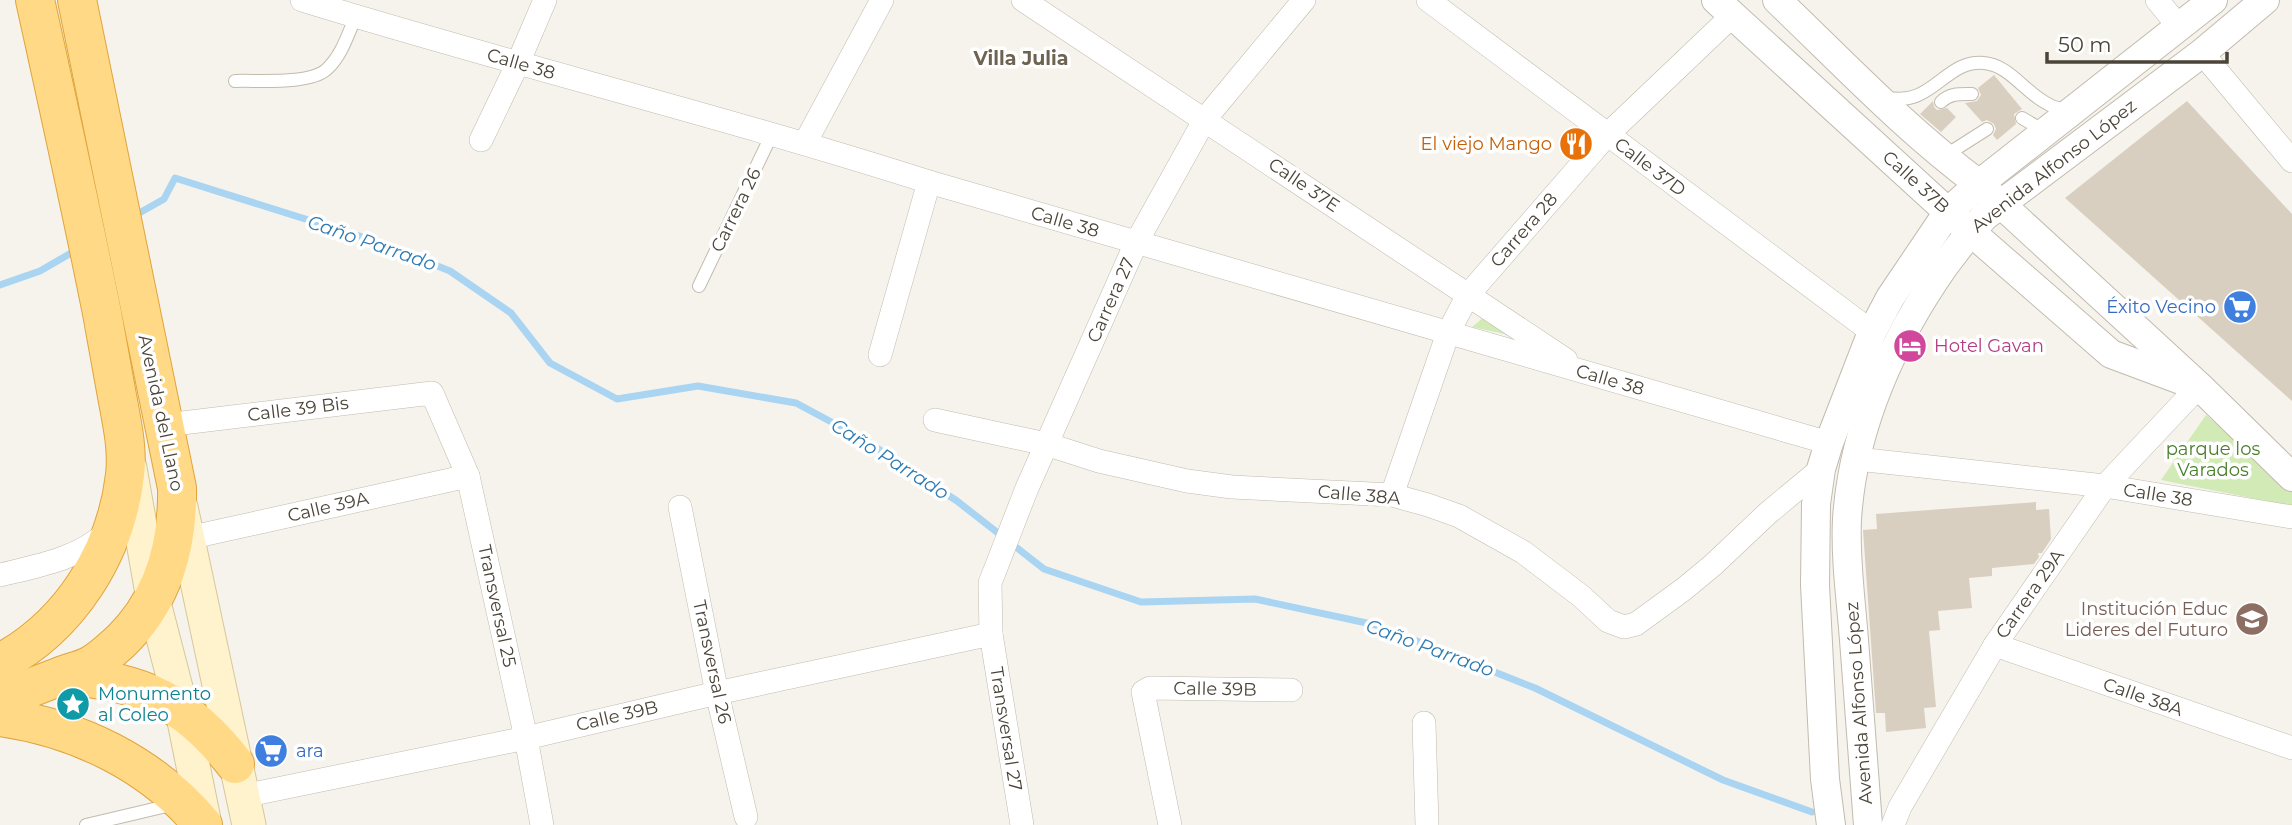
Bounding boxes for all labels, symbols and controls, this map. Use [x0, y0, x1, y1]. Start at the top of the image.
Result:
scale bar [2047, 21, 2227, 65]
text: 50 m [2058, 32, 2112, 57]
street label: Calle 38 [484, 44, 558, 84]
district label: Villa Julia [973, 47, 1068, 70]
street label: Avenida Alfonso López [1967, 95, 2141, 237]
restaurant icon: El viejo Mango [1557, 125, 1595, 163]
place label: El viejo Mango [1421, 133, 1552, 155]
street label: Calle 37D [1610, 133, 1690, 201]
street label: Calle 37B [1878, 146, 1954, 218]
street label: Calle 37E [1264, 153, 1344, 217]
street label: Carrera 26 [706, 164, 766, 256]
street label: Carrera 28 [1486, 188, 1562, 272]
street label: Calle 38 [1028, 202, 1102, 242]
water label: Caño Parrado [305, 210, 439, 276]
street label: Carrera 27 [1082, 254, 1140, 346]
supermarket icon: Éxito Vecino [2221, 288, 2259, 326]
place label: Éxito Vecino [2106, 296, 2216, 318]
hotel icon: Hotel Gavan [1891, 327, 1929, 365]
street label: Avenida del Llano [134, 333, 188, 493]
place label: Hotel Gavan [1934, 335, 2044, 357]
street label: Calle 38 [1573, 360, 1647, 400]
street label: Calle 39 Bis [246, 392, 350, 426]
water label: Caño Parrado [827, 414, 953, 504]
park label: parque los Varados [2166, 438, 2260, 481]
street label: Calle 38 [2122, 479, 2194, 511]
street label: Calle 38A [1317, 480, 1401, 510]
street label: Calle 39A [285, 487, 371, 527]
street label: Transversal 25 [473, 543, 521, 669]
street label: Carrera 29A [1991, 545, 2069, 643]
street label: Transversal 26 [688, 598, 736, 726]
place label: Institución Educ Lideres del Futuro [2065, 598, 2228, 641]
school or university icon: Institución Educ Lideres del Futuro [2233, 600, 2271, 638]
street label: Avenida Alfonso López [1841, 601, 1877, 805]
water label: Caño Parrado [1363, 614, 1497, 682]
street label: Transversal 27 [985, 665, 1027, 793]
street label: Calle 38A [2100, 673, 2186, 721]
street label: Calle 39B [1173, 677, 1257, 701]
place label: Monumento al Coleo [98, 683, 211, 726]
place icon: Monumento al Coleo [54, 685, 92, 723]
street label: Calle 39B [574, 696, 660, 736]
supermarket icon: ara [252, 732, 290, 770]
place label: ara [296, 740, 324, 762]

